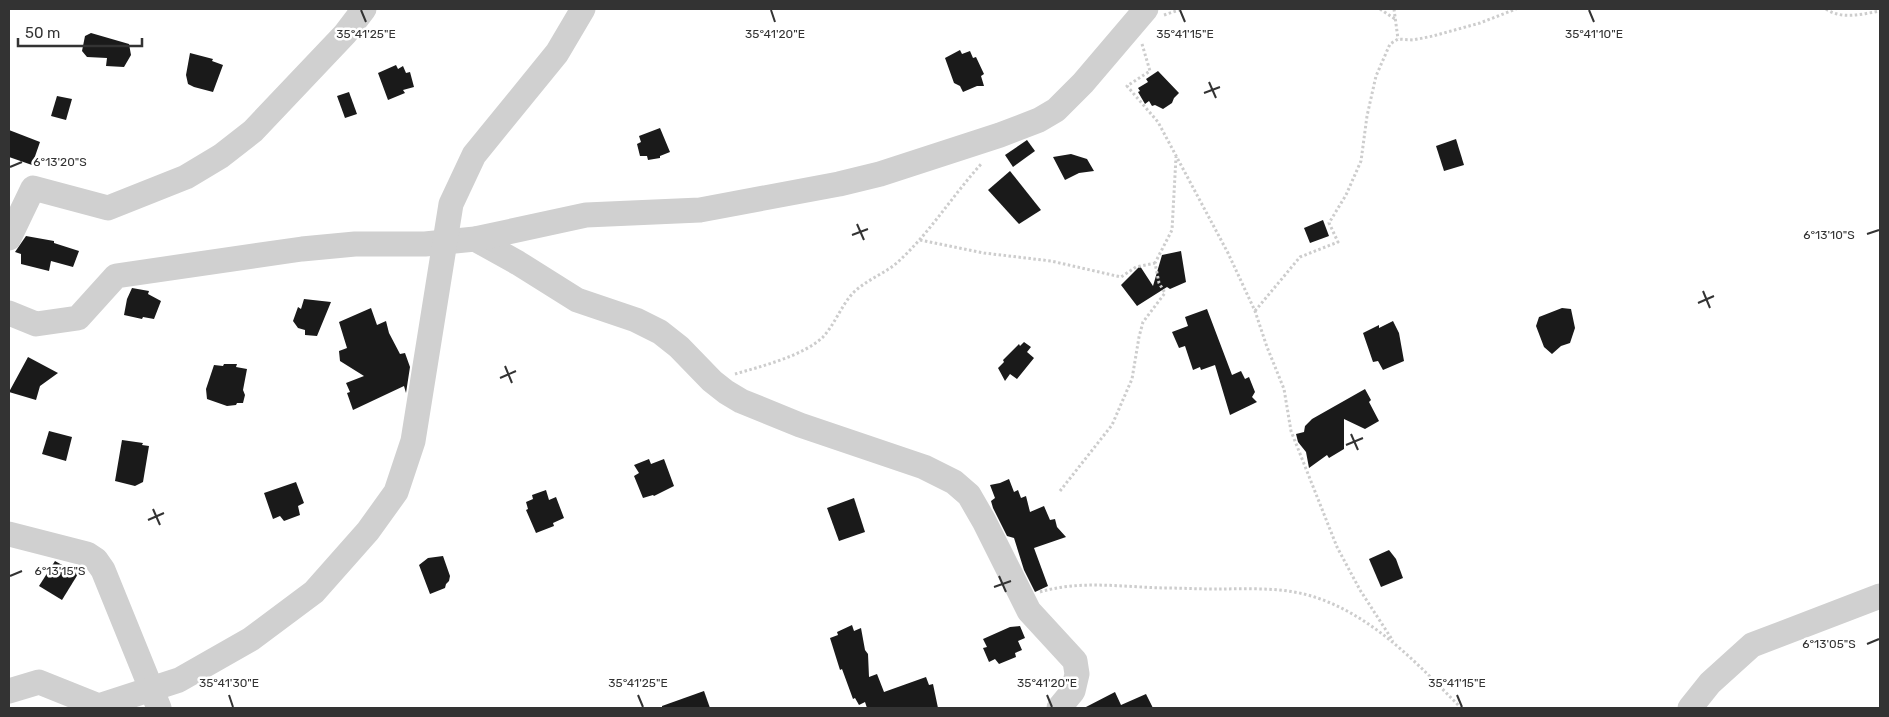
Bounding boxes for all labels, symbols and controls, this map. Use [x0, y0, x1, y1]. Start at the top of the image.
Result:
scale bar [18, 15, 141, 47]
text: 50 m [25, 24, 60, 42]
text: 35°41'25"E [336, 27, 396, 41]
text: 35°41'20"E [745, 27, 805, 41]
text: 35°41'15"E [1156, 27, 1214, 41]
text: 35°41'10"E [1565, 27, 1623, 41]
text: 6°13'20"S [33, 155, 87, 169]
text: 6°13'10"S [1803, 228, 1855, 242]
text: 6°13'15"S [34, 564, 86, 578]
text: 6°13'05"S [1802, 637, 1856, 651]
text: 35°41'30"E [199, 676, 259, 690]
text: 35°41'25"E [608, 676, 668, 690]
text: 35°41'20"E [1017, 676, 1077, 690]
text: 35°41'15"E [1428, 676, 1486, 690]

